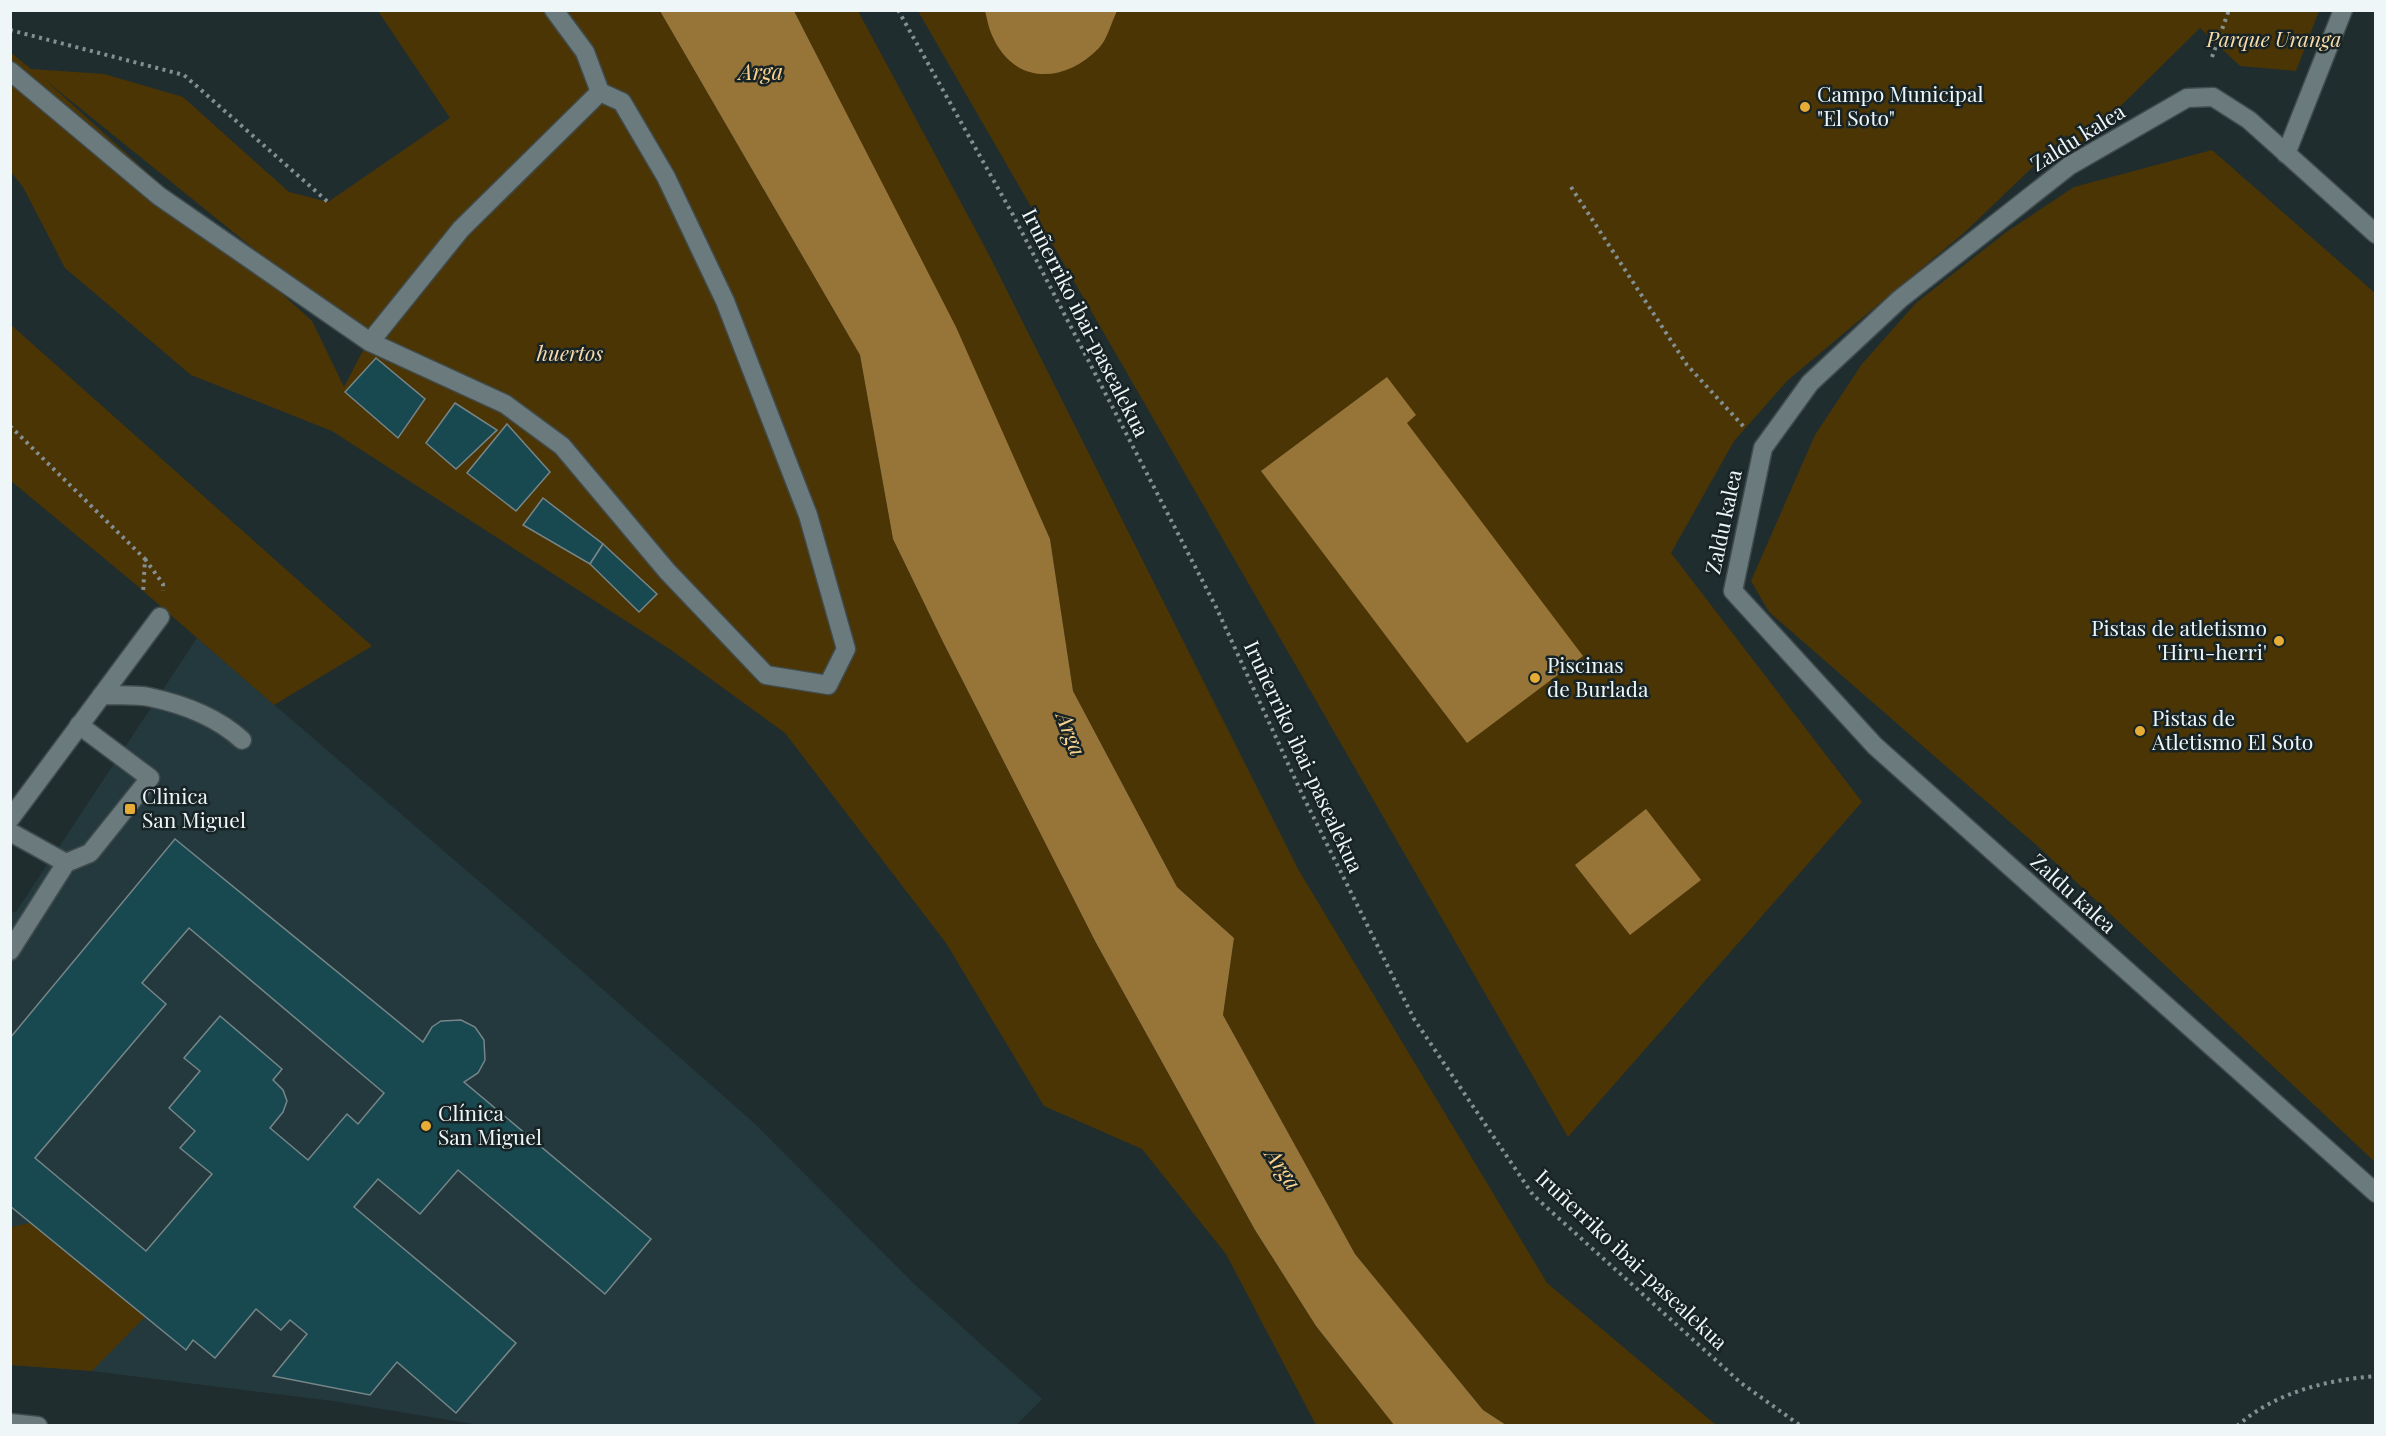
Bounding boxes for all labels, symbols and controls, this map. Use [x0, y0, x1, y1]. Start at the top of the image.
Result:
park label: Parque Uranga [2206, 24, 2341, 52]
water label: Arga [737, 56, 783, 86]
place label: Campo Municipal "El Soto" [1817, 79, 1983, 131]
street label: Zaldu kalea [2024, 96, 2130, 176]
marker: Campo Municipal "El Soto" [1798, 100, 1812, 114]
street label: Iruñerriko ibai-pasealekua [1017, 203, 1157, 442]
park label: huertos [536, 338, 603, 366]
street label: Zaldu kalea [1697, 466, 1747, 577]
place label: Pistas de atletismo 'Hiru-herri' [2091, 613, 2267, 665]
marker: Pistas de atletismo 'Hiru-herri' [2272, 634, 2286, 648]
street label: Iruñerriko ibai-pasealekua [1239, 636, 1371, 877]
place label: Piscinas de Burlada [1547, 650, 1649, 702]
marker: Piscinas de Burlada [1528, 671, 1542, 685]
place label: Pistas de Atletismo El Soto [2151, 703, 2313, 755]
water label: Arga [1049, 706, 1094, 760]
marker: Pistas de Atletismo El Soto [2133, 724, 2147, 738]
place label: Clinica San Miguel [142, 781, 246, 833]
marker: Clinica San Miguel [123, 802, 137, 816]
street label: Zaldu kalea [2025, 847, 2124, 939]
place label: Clínica San Miguel [438, 1098, 542, 1150]
marker: Clínica San Miguel [419, 1119, 433, 1133]
water label: Arga [1258, 1140, 1309, 1195]
street label: Iruñerriko ibai-pasealekua [1530, 1162, 1735, 1355]

